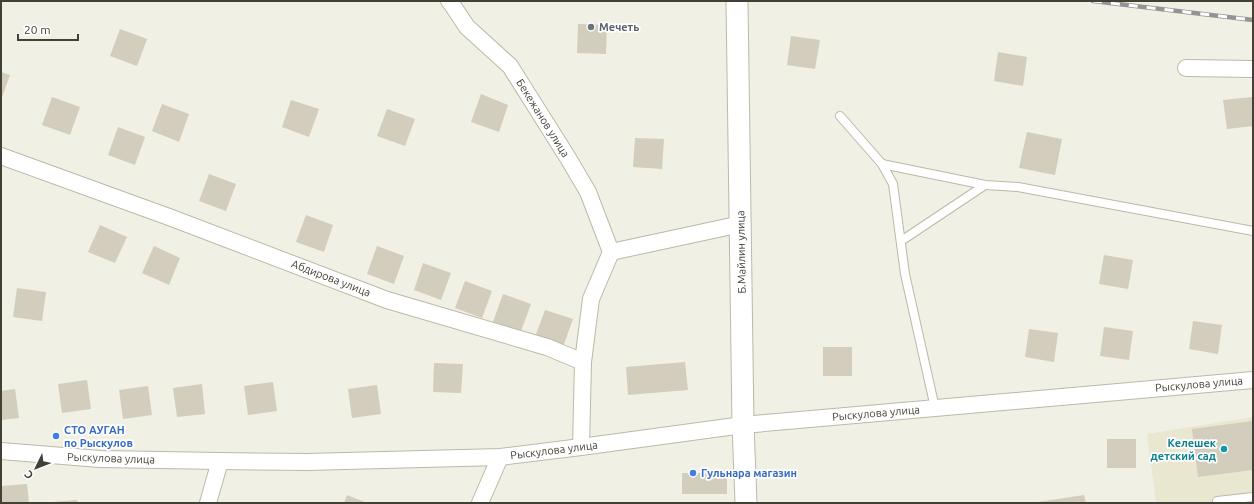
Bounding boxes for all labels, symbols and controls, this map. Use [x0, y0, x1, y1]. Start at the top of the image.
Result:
scale bar [18, 16, 78, 42]
place label: Мечеть [599, 21, 639, 33]
marker: Мечеть [586, 22, 596, 32]
text: 20 m [24, 23, 51, 36]
street label: Бекежанов улица [514, 77, 572, 159]
street label: Б.Майлин улица [734, 210, 748, 294]
street label: Абдирова улица [290, 257, 372, 299]
street label: Рыскулова улица [1155, 374, 1243, 394]
street label: Рыскулова улица [832, 403, 920, 423]
place label: СТО АУГАН по Рыскулов [64, 424, 133, 449]
marker: СТО АУГАН по Рыскулов [51, 431, 61, 441]
place label: Келешек детский сад [1151, 437, 1217, 462]
street label: Рыскулова улица [510, 439, 598, 461]
marker: Келешек детский сад [1219, 444, 1229, 454]
north arrow [16, 448, 56, 488]
street label: Рыскулова улица [67, 450, 155, 466]
place label: Гульнара магазин [701, 467, 797, 479]
text: С [22, 468, 35, 481]
marker: Гульнара магазин [688, 468, 698, 478]

